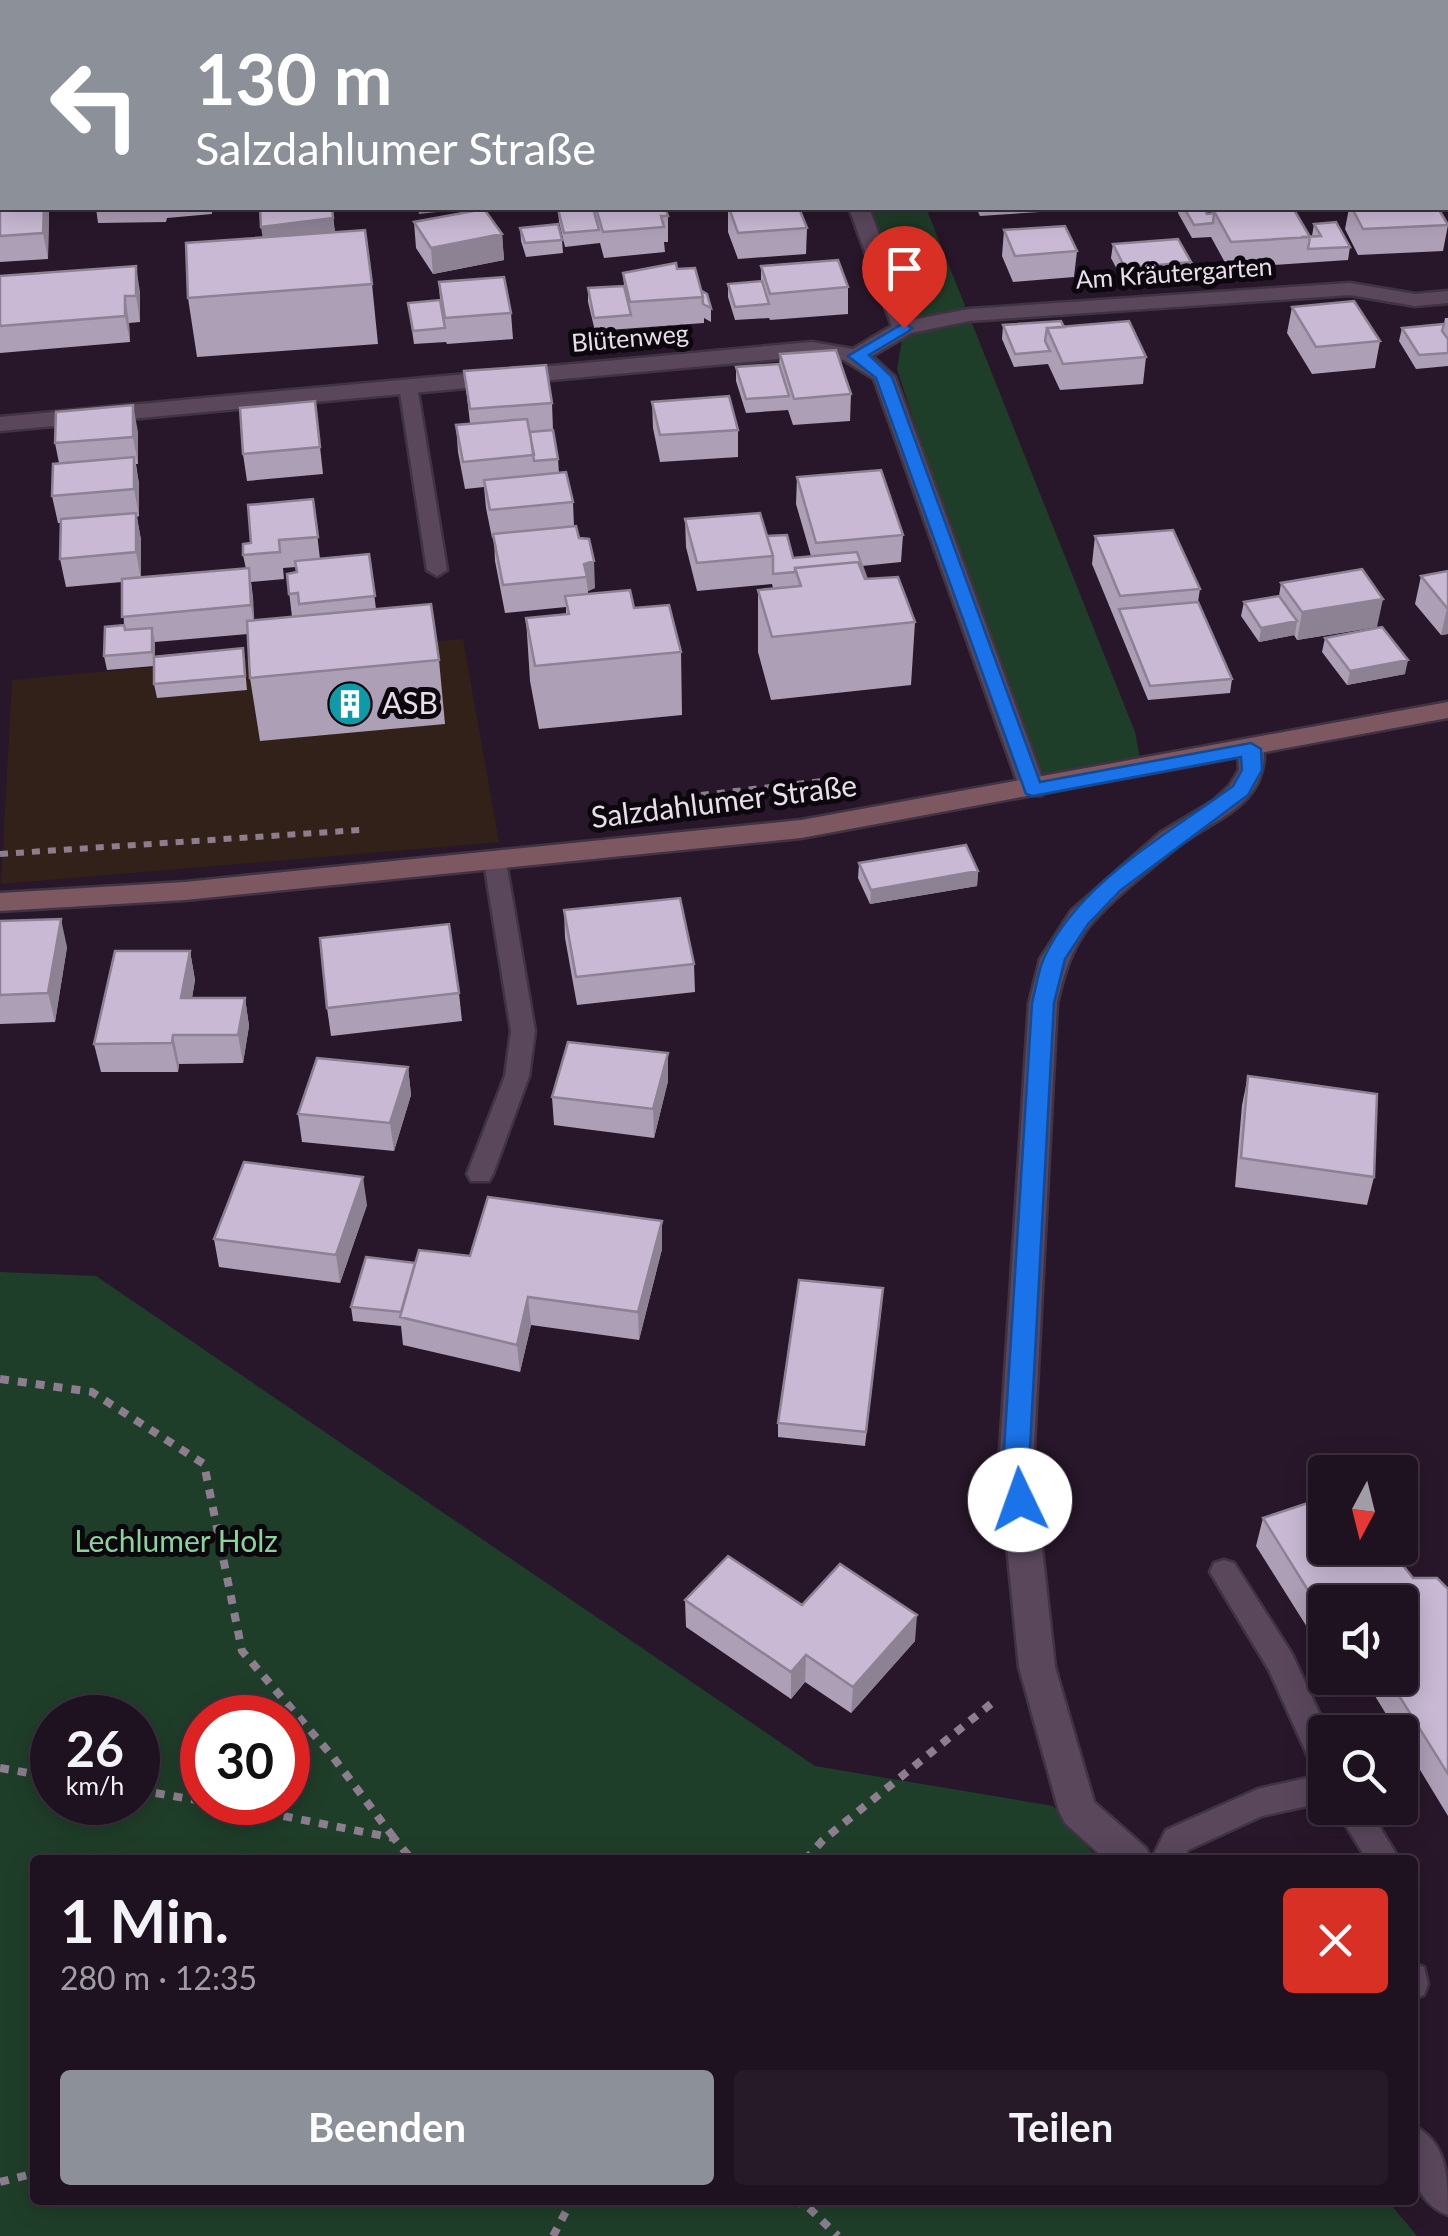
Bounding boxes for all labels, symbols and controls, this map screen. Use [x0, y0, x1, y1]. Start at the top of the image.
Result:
text: 130 m [195, 36, 392, 120]
icon: left [30, 40, 160, 170]
text: Salzdahlumer Straße [195, 121, 596, 175]
pin [862, 226, 947, 329]
icon: arrive [877, 241, 932, 296]
street label: Am Kräutergarten [1075, 250, 1273, 294]
street label: Blütenweg [570, 317, 690, 357]
building icon: ASB [327, 681, 373, 727]
place label: ASB [382, 684, 438, 720]
street label: Salzdahlumer Straße [589, 766, 859, 834]
position arrow [968, 1448, 1072, 1552]
north arrow [1308, 1455, 1418, 1565]
map controls [1308, 1455, 1418, 1825]
park label: Lechlumer Holz [74, 1522, 278, 1558]
button: sound [1308, 1585, 1418, 1695]
speed limit sign: 30 [180, 1695, 310, 1825]
button: search [1308, 1715, 1418, 1825]
text: 26 [66, 1718, 124, 1778]
text: km/h [66, 1770, 124, 1800]
text: 1 Min. [60, 1884, 229, 1956]
button: close [1283, 1888, 1388, 1993]
text: 280 m · 12:35 [60, 1958, 257, 1997]
button: Beenden [60, 2070, 714, 2185]
button: Teilen [734, 2070, 1388, 2185]

